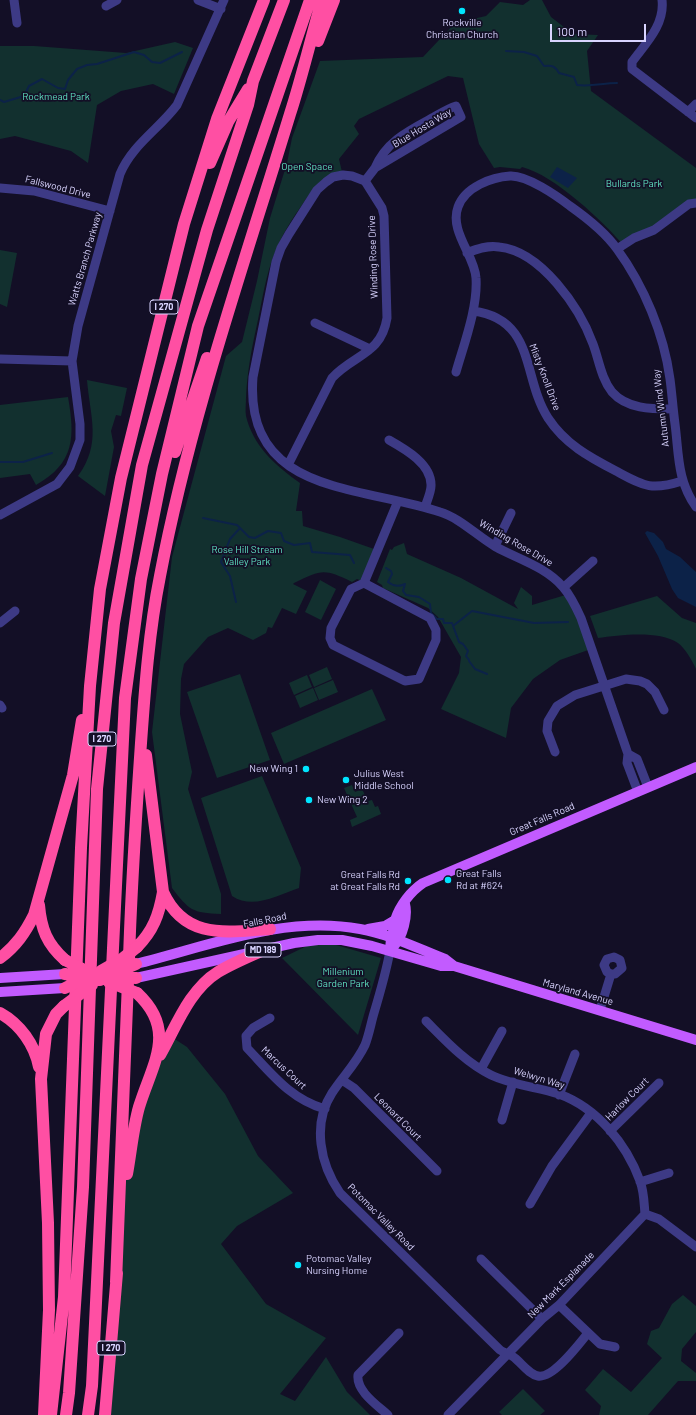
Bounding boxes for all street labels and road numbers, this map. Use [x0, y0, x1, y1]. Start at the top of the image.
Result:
street label: Blue Hosta Way [390, 106, 454, 150]
street label: Fallswood Drive [24, 173, 92, 201]
street label: Watts Branch Parkway [66, 211, 104, 307]
street label: Winding Rose Drive [366, 215, 380, 299]
road number: I 270 [150, 300, 178, 314]
street label: Misty Knoll Drive [527, 342, 563, 412]
street label: Autumn Wind Way [650, 368, 672, 448]
street label: Winding Rose Drive [477, 517, 555, 569]
road number: I 270 [88, 732, 116, 746]
street label: Great Falls Road [508, 800, 576, 838]
street label: Falls Road [242, 910, 288, 930]
road number: MD 189 [245, 943, 281, 957]
street label: Maryland Avenue [541, 976, 615, 1008]
street label: Marcus Court [259, 1044, 309, 1092]
street label: Welwyn Way [512, 1065, 566, 1091]
street label: Harlow Court [603, 1075, 651, 1123]
street label: Leonard Court [372, 1091, 424, 1143]
street label: Potomac Valley Road [345, 1181, 417, 1253]
street label: New Mark Esplanade [525, 1249, 597, 1321]
road number: I 270 [97, 1341, 125, 1355]

